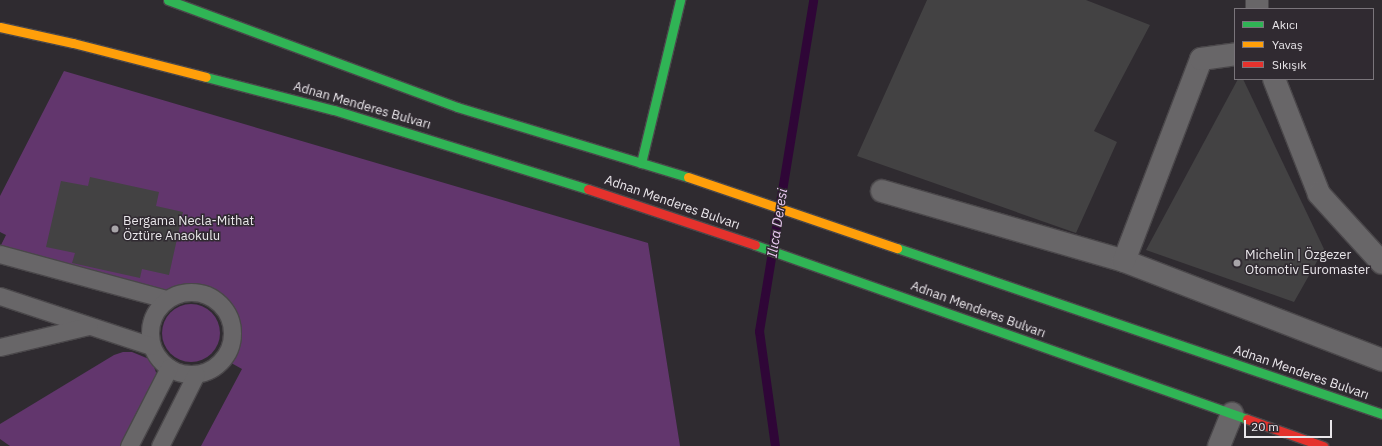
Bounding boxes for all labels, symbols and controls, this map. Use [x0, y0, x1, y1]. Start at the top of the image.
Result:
legend [1234, 8, 1374, 80]
text: Akıcı [1272, 17, 1298, 32]
text: Yavaş [1272, 37, 1303, 52]
text: Sıkışık [1272, 57, 1306, 72]
street label: Adnan Menderes Bulvarı [292, 79, 432, 133]
street label: Adnan Menderes Bulvarı [602, 172, 742, 234]
water label: Ilıca Deresi [763, 187, 791, 259]
place label: Bergama Necla-Mithat Öztüre Anaokulu [123, 214, 254, 245]
marker: Bergama Necla-Mithat Öztüre Anaokulu [110, 224, 120, 234]
place label: Michelin | Özgezer Otomotiv Euromaster [1245, 248, 1370, 279]
marker: Michelin | Özgezer Otomotiv Euromaster [1232, 258, 1242, 268]
street label: Adnan Menderes Bulvarı [909, 278, 1047, 342]
street label: Adnan Menderes Bulvarı [1231, 342, 1371, 404]
scale bar [1246, 412, 1334, 438]
text: 20 m [1251, 419, 1279, 434]

